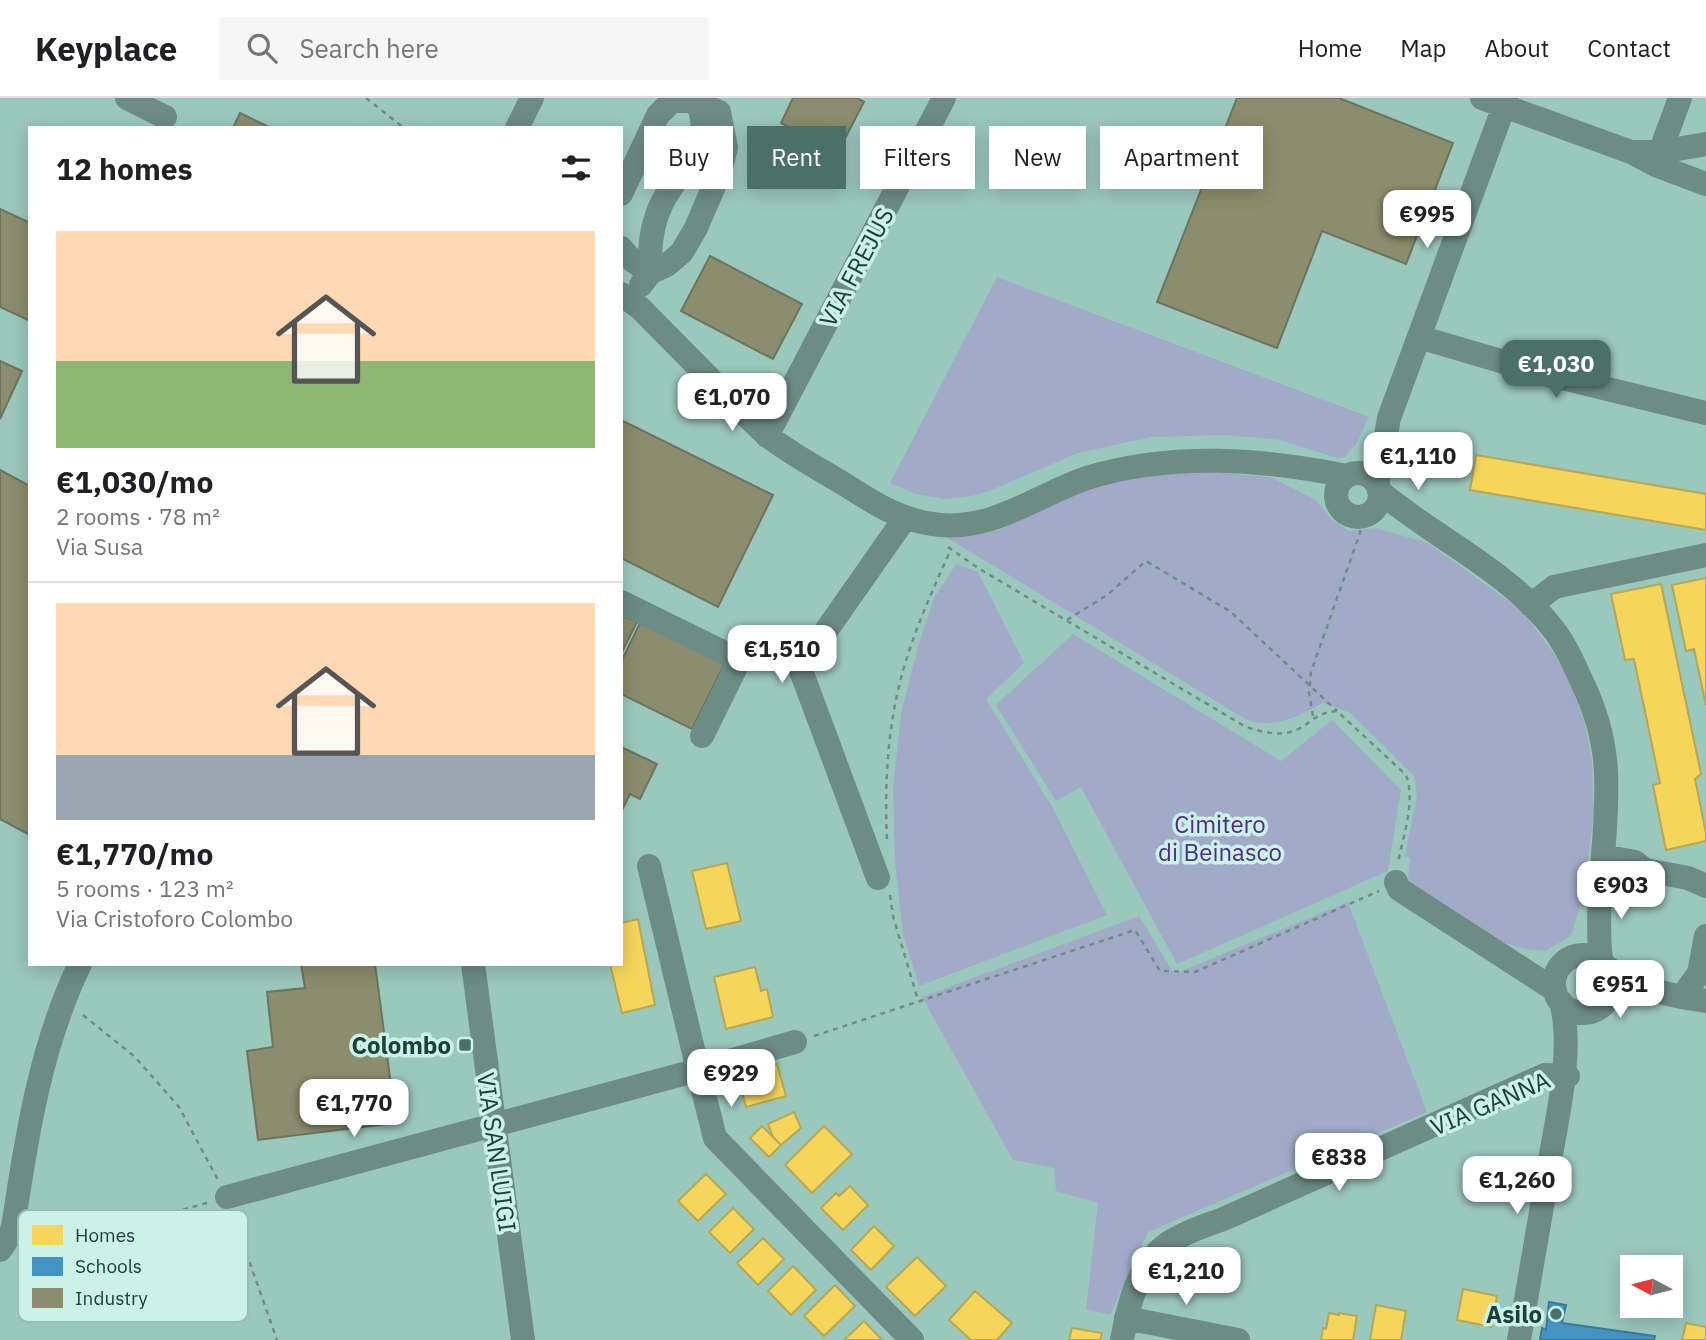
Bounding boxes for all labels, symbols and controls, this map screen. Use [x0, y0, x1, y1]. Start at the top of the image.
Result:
search box [219, 17, 709, 80]
text: Keyplace [35, 27, 177, 70]
icon: search [243, 29, 281, 67]
text: Search here [299, 31, 439, 65]
text: Home [1298, 32, 1362, 64]
text: Map [1400, 32, 1446, 64]
text: About [1484, 32, 1549, 64]
text: Contact [1587, 32, 1671, 64]
chip: Buy [644, 126, 733, 189]
chip: Rent [747, 126, 846, 189]
chip: Filters [860, 126, 975, 189]
chip: New [989, 126, 1086, 189]
chip: Apartment [1100, 126, 1263, 189]
text: 12 homes [56, 149, 193, 188]
icon: filters [557, 149, 595, 187]
pin: €995 [1386, 190, 1468, 250]
text: €995 [1399, 198, 1455, 228]
street label: VIA FREJUS [811, 202, 901, 332]
icon: home [263, 276, 389, 402]
pin: €1,030 [1499, 341, 1613, 400]
text: €1,030 [1518, 348, 1594, 378]
pin: €1,070 [675, 374, 789, 433]
text: €1,070 [694, 381, 770, 411]
pin: €1,110 [1361, 432, 1475, 492]
text: €1,110 [1380, 440, 1456, 470]
text: €1,030/mo [56, 462, 213, 501]
text: 2 rooms · 78 m² [56, 501, 220, 531]
text: Via Susa [56, 531, 143, 561]
pin: €1,510 [725, 626, 839, 685]
text: €1,510 [744, 633, 820, 663]
icon: home [263, 648, 389, 774]
park label: Cimitero di Beinasco [1158, 808, 1282, 868]
text: €1,770/mo [56, 834, 213, 873]
pin: €903 [1580, 862, 1662, 921]
text: €903 [1593, 869, 1649, 899]
text: 5 rooms · 123 m² [56, 873, 234, 903]
text: Via Cristoforo Colombo [56, 903, 293, 933]
pin: €951 [1579, 960, 1661, 1020]
text: €951 [1592, 968, 1648, 998]
place label: Colombo [351, 1029, 451, 1061]
marker: Colombo [457, 1037, 473, 1053]
pin: €929 [690, 1049, 772, 1109]
text: €929 [703, 1057, 759, 1087]
street label: VIA GANNA [1425, 1064, 1555, 1142]
street label: VIA SAN LUIGI [470, 1070, 524, 1234]
pin: €1,770 [297, 1080, 411, 1139]
text: €1,770 [316, 1087, 392, 1117]
pin: €838 [1298, 1134, 1380, 1193]
text: €838 [1311, 1141, 1367, 1171]
pin: €1,260 [1460, 1156, 1574, 1216]
text: €1,260 [1479, 1164, 1555, 1194]
legend [18, 1210, 248, 1322]
text: Homes [75, 1223, 135, 1247]
pin: €1,210 [1129, 1248, 1243, 1307]
text: Schools [75, 1254, 142, 1278]
text: €1,210 [1148, 1255, 1224, 1285]
north arrow [1620, 1255, 1684, 1318]
map controls [1620, 1255, 1683, 1318]
text: Industry [75, 1286, 148, 1310]
place label: Asilo [1486, 1298, 1542, 1330]
marker: Asilo [1548, 1306, 1564, 1322]

